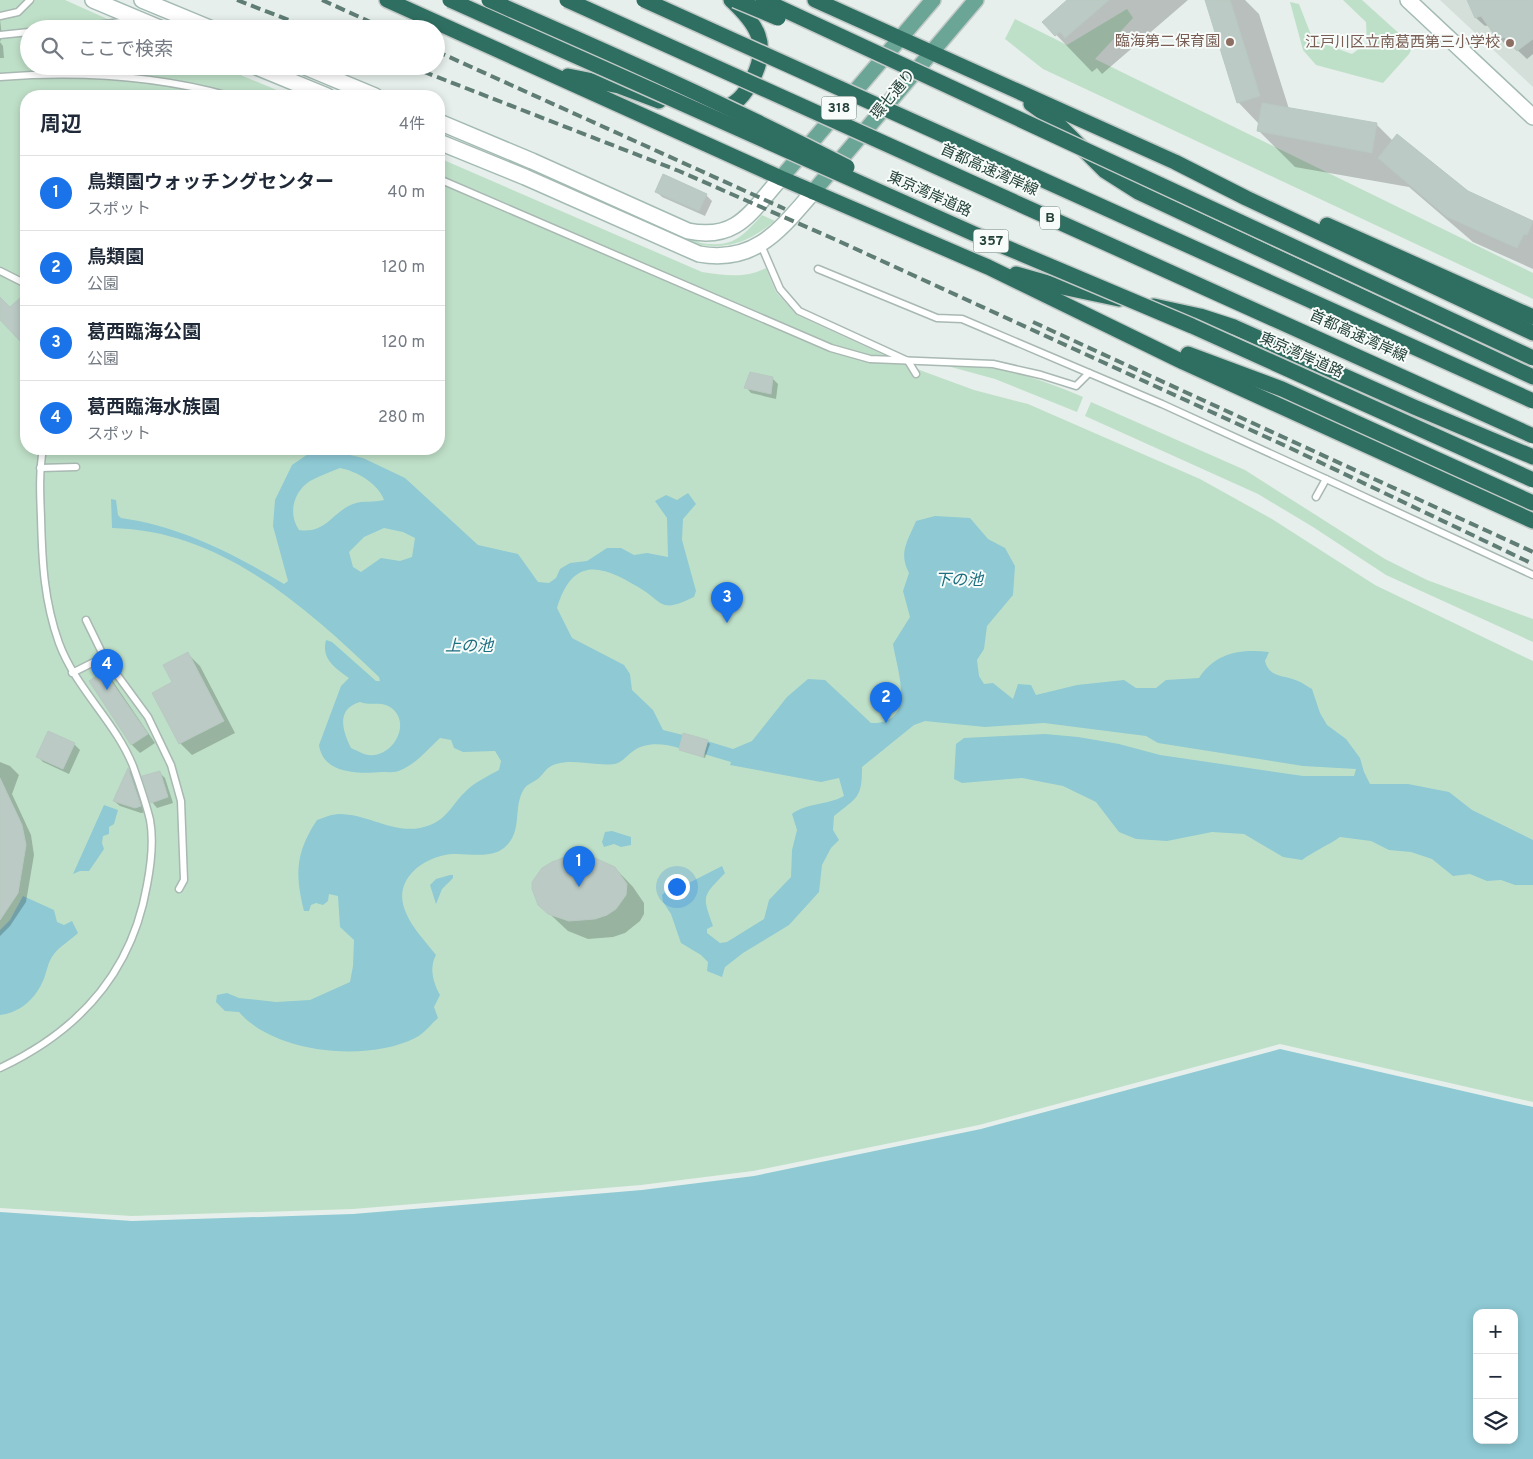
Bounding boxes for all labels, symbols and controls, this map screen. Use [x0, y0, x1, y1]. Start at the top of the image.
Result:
search box [20, 20, 445, 75]
place label: 臨海第二保育園 [1115, 33, 1220, 52]
icon: search [38, 34, 66, 62]
place label: 江戸川区立南葛西第三小学校 [1305, 34, 1500, 53]
marker: 臨海第二保育園 [1224, 36, 1236, 48]
marker: 江戸川区立南葛西第三小学校 [1504, 37, 1516, 49]
text: ここで検索 [78, 38, 173, 62]
street label: 環七通り [867, 66, 921, 124]
road number: 318 [822, 96, 856, 120]
text: 周辺 [40, 112, 82, 139]
text: 4件 [399, 115, 425, 135]
street label: 首都高速湾岸線 [937, 141, 1041, 201]
street label: 東京湾岸道路 [884, 168, 974, 222]
text: 鳥類園ウォッチングセンター [87, 171, 334, 195]
text: 1 [53, 183, 59, 203]
text: 40 m [387, 183, 425, 203]
text: スポット [87, 200, 151, 220]
road number: B [1040, 207, 1060, 230]
road number: 357 [974, 230, 1008, 252]
text: 鳥類園 [87, 246, 144, 270]
text: 2 [51, 258, 61, 278]
text: 120 m [382, 258, 425, 278]
text: 公園 [87, 275, 119, 295]
street label: 首都高速湾岸線 [1306, 307, 1410, 367]
text: 葛西臨海公園 [87, 321, 201, 345]
street label: 東京湾岸道路 [1256, 329, 1346, 383]
text: 3 [51, 333, 61, 353]
text: 120 m [382, 333, 425, 353]
text: 公園 [87, 350, 119, 370]
text: 葛西臨海水族園 [87, 396, 220, 420]
text: 4 [51, 408, 61, 428]
text: 280 m [378, 408, 425, 428]
text: スポット [87, 425, 151, 445]
water label: 下の池 [935, 571, 985, 591]
pin: 3 [711, 582, 743, 623]
water label: 上の池 [445, 637, 495, 657]
pin: 4 [91, 649, 123, 690]
pin: 2 [870, 682, 902, 723]
pin: 1 [563, 846, 595, 887]
your location [664, 874, 690, 900]
map controls [1473, 1309, 1518, 1444]
button: + [1473, 1309, 1518, 1354]
button: − [1473, 1354, 1518, 1399]
button: layers [1473, 1399, 1518, 1444]

